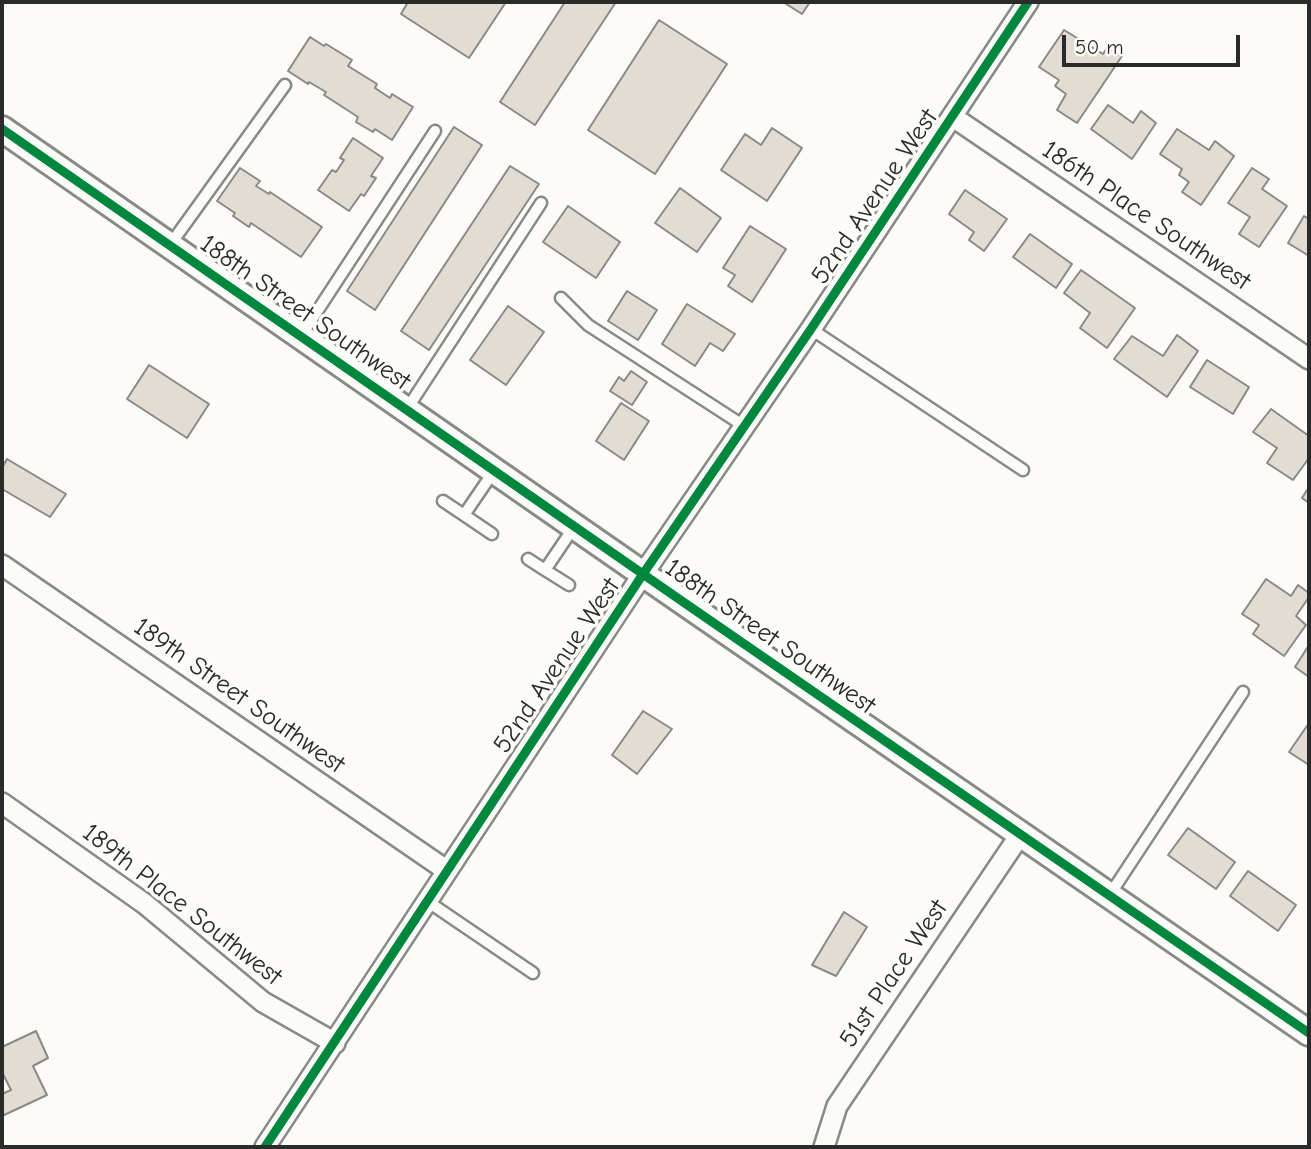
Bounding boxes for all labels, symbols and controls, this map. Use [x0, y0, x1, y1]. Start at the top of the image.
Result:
scale bar [1066, 21, 1244, 65]
text: 50 m [1075, 35, 1124, 59]
street label: 52nd Avenue West [805, 104, 945, 290]
street label: 186th Place Southwest [1036, 135, 1256, 297]
street label: 188th Street Southwest [194, 229, 416, 397]
street label: 188th Street Southwest [659, 553, 881, 721]
street label: 52nd Avenue West [487, 573, 627, 759]
street label: 189th Street Southwest [127, 611, 351, 781]
street label: 189th Place Southwest [76, 817, 288, 993]
street label: 51st Place West [833, 894, 955, 1054]

